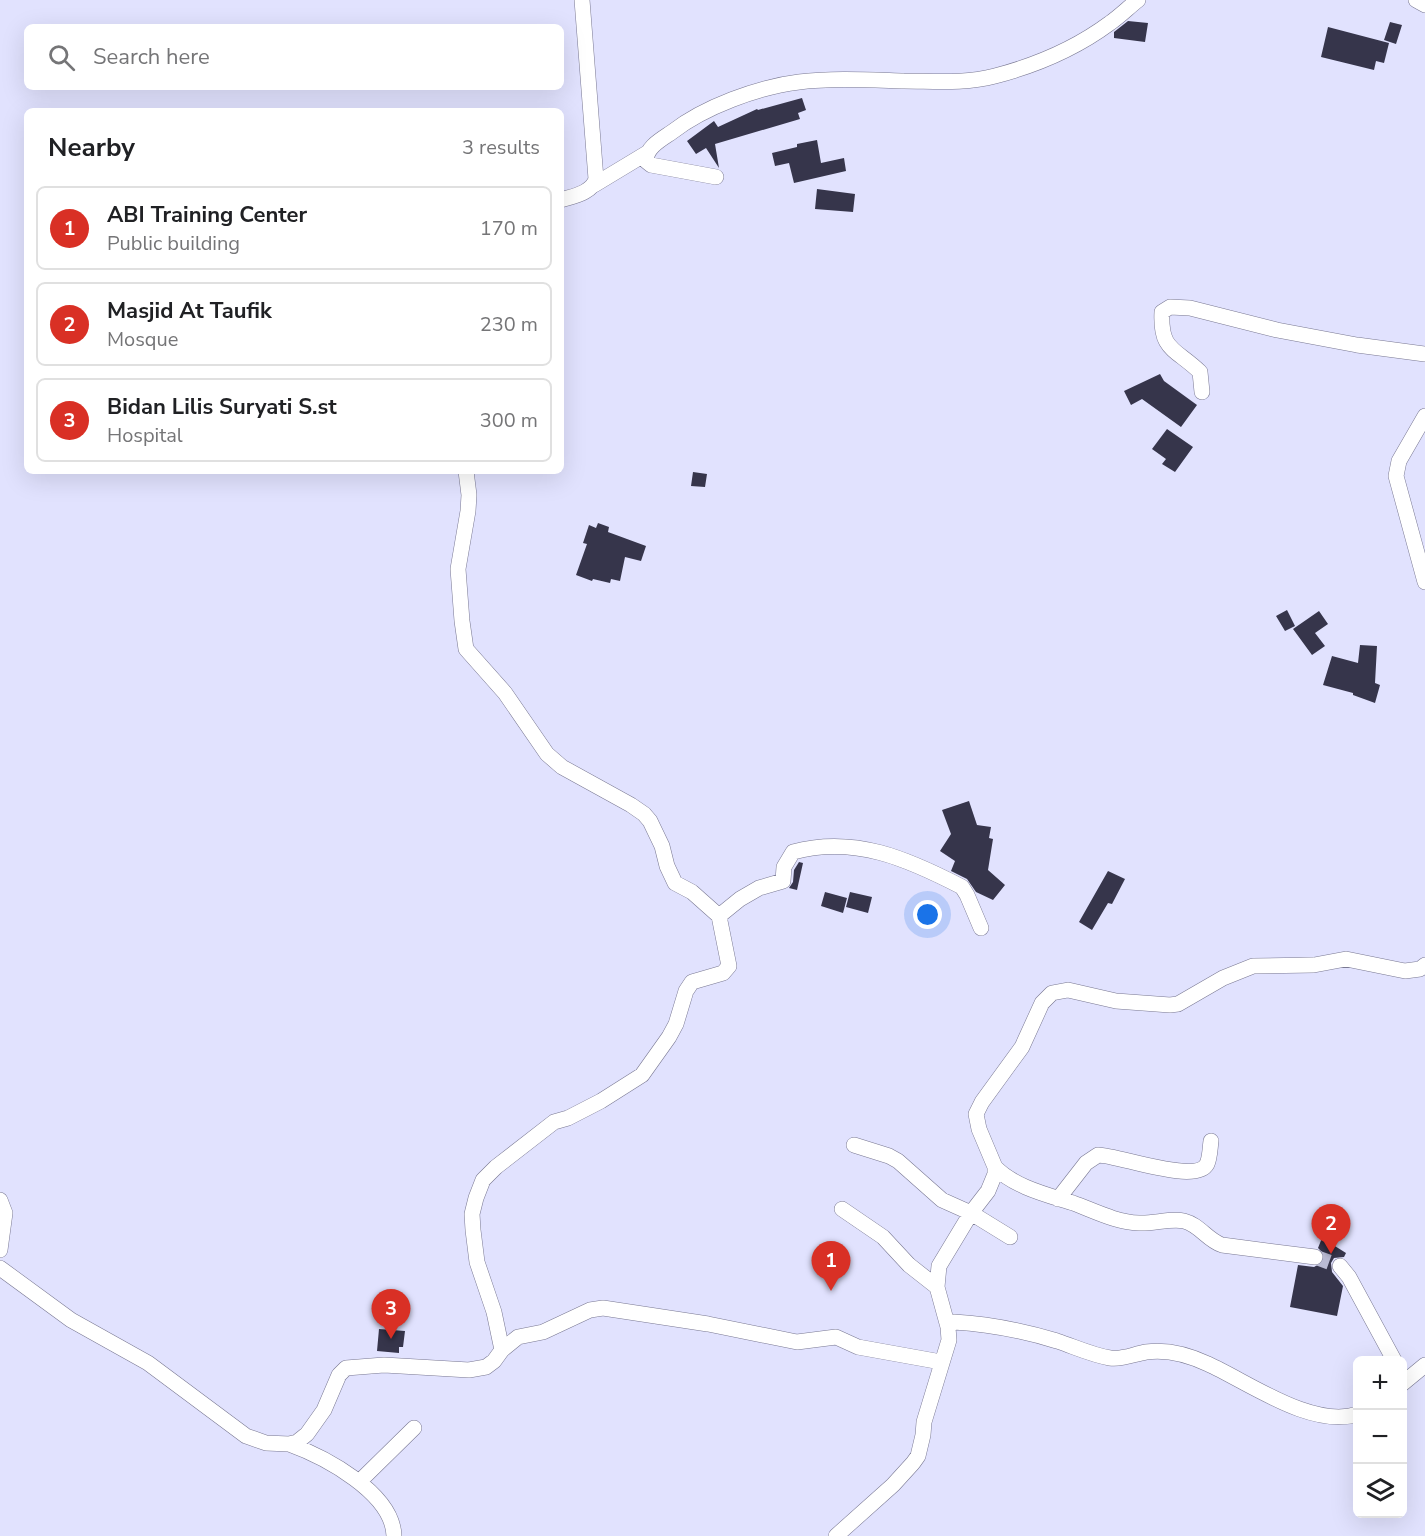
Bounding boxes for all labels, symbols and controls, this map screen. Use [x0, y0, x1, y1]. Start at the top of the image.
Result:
search box [24, 24, 564, 90]
icon: search [45, 41, 78, 74]
text: Search here [93, 42, 210, 72]
text: Nearby [48, 130, 135, 165]
text: 3 results [462, 134, 540, 161]
text: ABI Training Center [107, 200, 307, 230]
text: 1 [64, 215, 76, 242]
text: 170 m [480, 215, 538, 242]
text: Public building [107, 230, 240, 257]
text: Masjid At Taufik [107, 296, 272, 326]
text: 2 [64, 311, 76, 338]
text: 230 m [480, 311, 538, 338]
text: Mosque [107, 326, 178, 353]
text: Bidan Lilis Suryati S.st [107, 392, 337, 422]
text: 3 [64, 407, 76, 434]
text: 300 m [480, 407, 538, 434]
text: Hospital [107, 422, 183, 449]
your location [913, 900, 942, 929]
pin: 2 [1312, 1204, 1350, 1254]
pin: 1 [812, 1242, 850, 1291]
pin: 3 [372, 1290, 410, 1339]
map controls [1353, 1356, 1407, 1518]
button: + [1353, 1356, 1407, 1410]
button: − [1353, 1410, 1407, 1464]
button: layers [1353, 1464, 1407, 1518]

